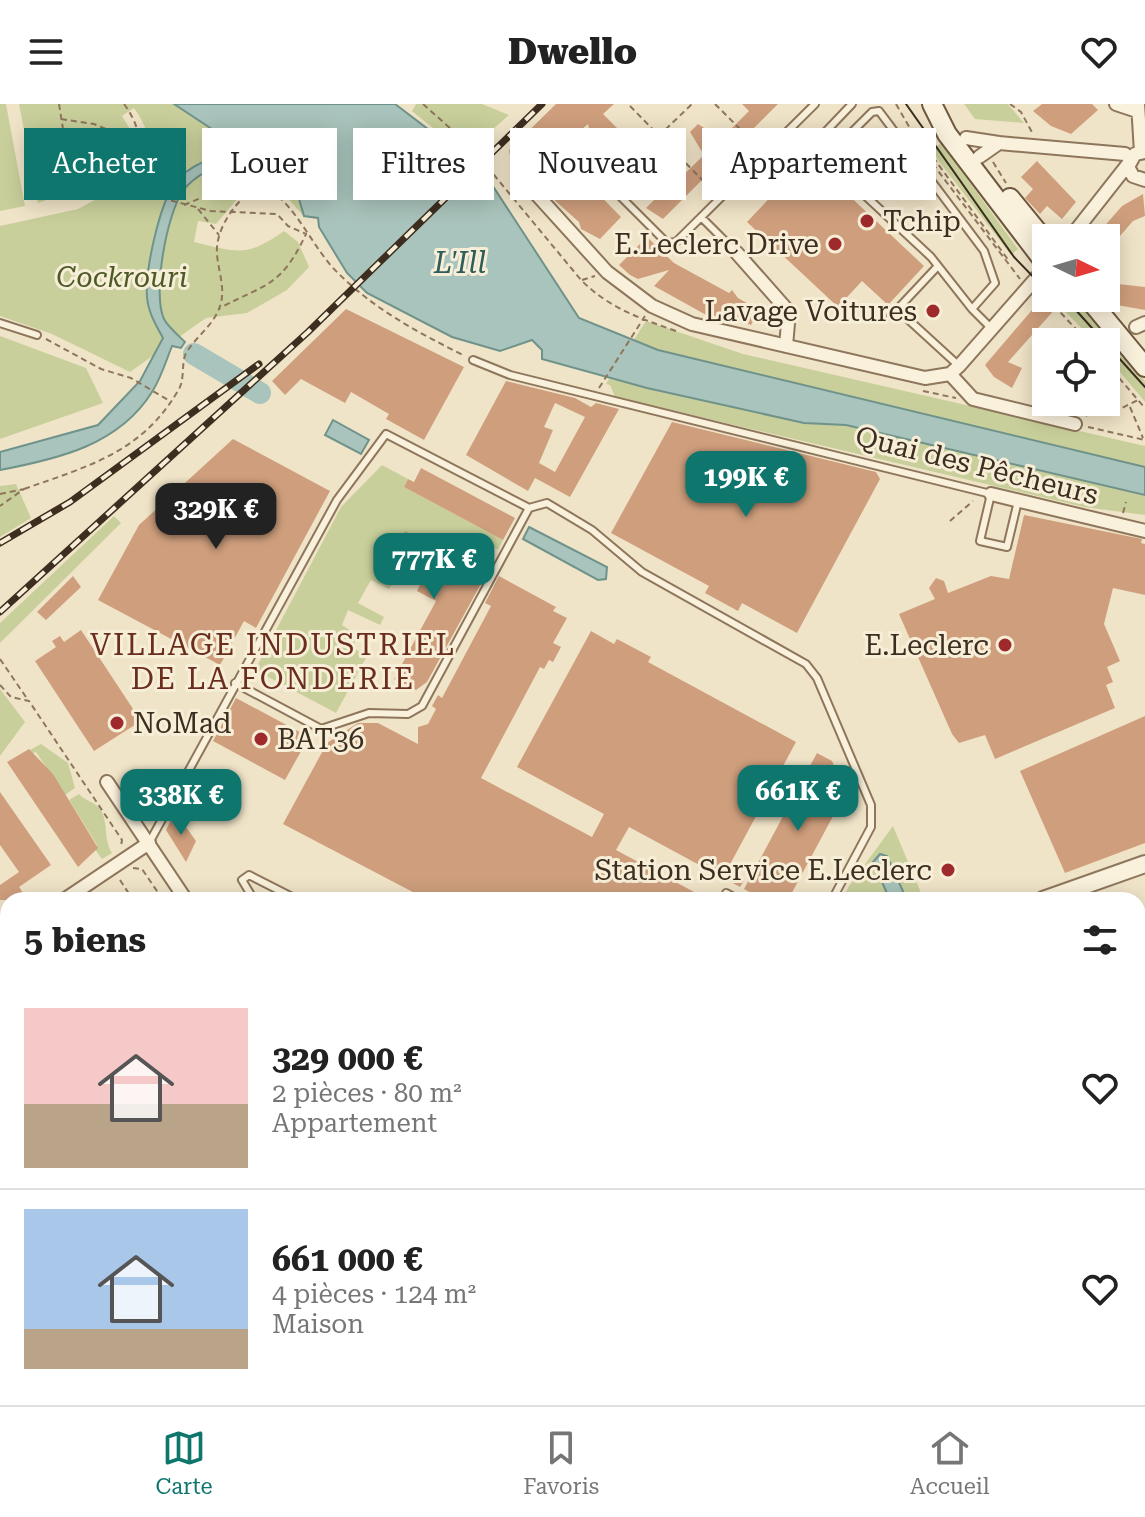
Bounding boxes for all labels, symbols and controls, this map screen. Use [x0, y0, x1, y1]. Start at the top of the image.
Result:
icon: menu [24, 30, 68, 74]
icon: heart [1077, 30, 1121, 74]
text: Dwello [508, 31, 637, 73]
chip: Acheter [24, 128, 186, 200]
chip: Louer [202, 128, 337, 200]
chip: Filtres [353, 128, 494, 200]
chip: Nouveau [510, 128, 686, 200]
chip: Appartement [702, 128, 936, 200]
place label: Tchip [883, 205, 961, 238]
marker: Tchip [858, 212, 876, 230]
north arrow [1032, 224, 1120, 312]
map controls [1032, 224, 1120, 416]
place label: E.Leclerc Drive [614, 228, 819, 261]
marker: E.Leclerc Drive [826, 235, 844, 253]
water label: L'Ill [433, 245, 486, 280]
park label: Cockrouri [56, 261, 188, 294]
place label: Lavage Voitures [704, 295, 917, 328]
marker: Lavage Voitures [924, 302, 942, 320]
button: locate [1032, 328, 1120, 416]
street label: Quai des Pêcheurs [852, 419, 1102, 512]
pin: 199K € [681, 451, 811, 519]
text: 199K € [703, 462, 789, 492]
pin: 329K € [151, 483, 281, 551]
text: 329K € [173, 494, 259, 524]
pin: 777K € [369, 533, 499, 601]
text: 777K € [391, 544, 477, 574]
district label: VILLAGE INDUSTRIEL DE LA FONDERIE [90, 627, 456, 696]
place label: E.Leclerc [864, 629, 989, 662]
marker: E.Leclerc [996, 636, 1014, 654]
place label: NoMad [133, 707, 232, 740]
marker: NoMad [108, 714, 126, 732]
place label: BAT36 [277, 723, 364, 756]
marker: BAT36 [252, 730, 270, 748]
pin: 661K € [733, 765, 863, 833]
pin: 338K € [116, 769, 246, 837]
text: 661K € [755, 776, 841, 806]
text: 338K € [138, 780, 224, 810]
place label: Station Service E.Leclerc [595, 854, 932, 887]
marker: Station Service E.Leclerc [939, 861, 957, 879]
icon: filters [1078, 918, 1122, 962]
text: 5 biens [24, 920, 146, 960]
text: 329 000 € [272, 1038, 422, 1078]
icon: home [88, 1040, 184, 1136]
icon: heart [1078, 1066, 1122, 1110]
text: 2 pièces · 80 m² [272, 1078, 462, 1108]
text: Appartement [272, 1108, 437, 1138]
text: 661 000 € [272, 1239, 422, 1279]
icon: home [88, 1241, 184, 1337]
icon: heart [1078, 1267, 1122, 1311]
text: 4 pièces · 124 m² [272, 1279, 476, 1309]
text: Maison [272, 1309, 364, 1339]
tab: Carte [155, 1426, 213, 1499]
tab: Favoris [523, 1426, 599, 1499]
tab: Accueil [910, 1426, 990, 1499]

